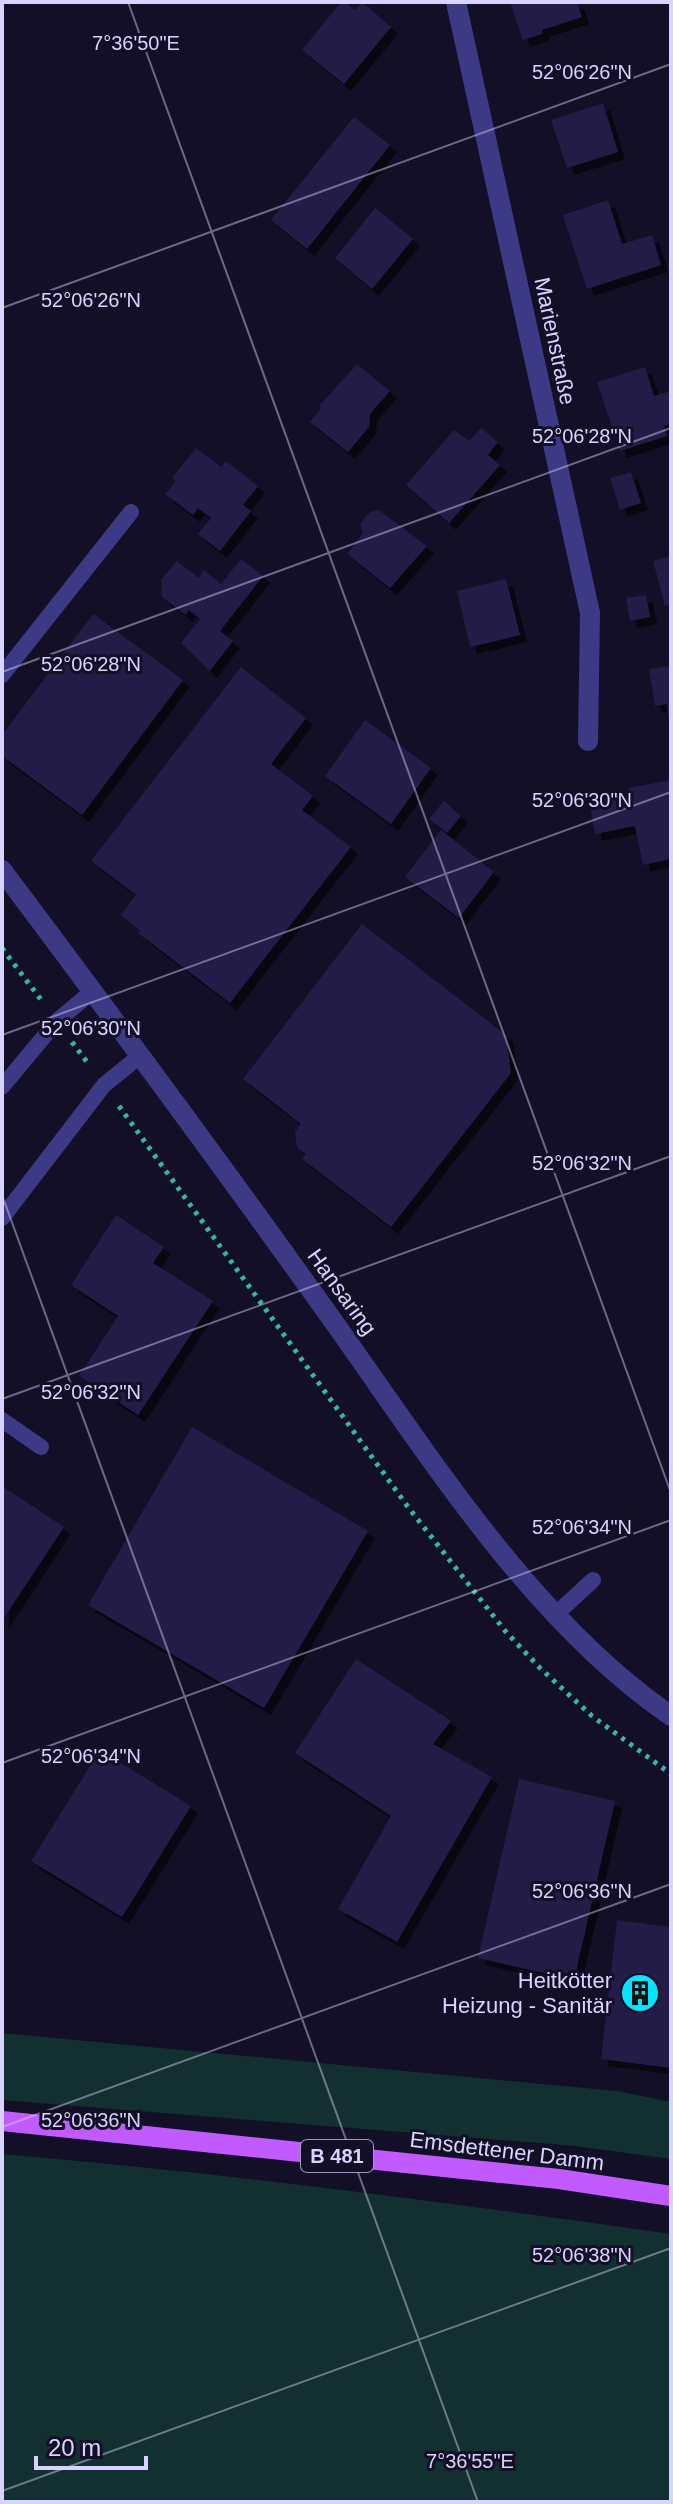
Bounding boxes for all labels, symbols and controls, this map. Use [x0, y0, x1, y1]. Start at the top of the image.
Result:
text: 7°36'50"E [92, 32, 180, 54]
text: 52°06'26"N [532, 61, 632, 83]
street label: Marienstraße [529, 275, 581, 407]
text: 52°06'26"N [41, 289, 141, 311]
text: 52°06'28"N [532, 425, 632, 447]
text: 52°06'28"N [41, 653, 141, 675]
text: 52°06'30"N [532, 789, 632, 811]
text: 52°06'30"N [41, 1017, 141, 1039]
text: 52°06'32"N [532, 1152, 632, 1174]
street label: Hansaring [302, 1244, 382, 1340]
text: 52°06'32"N [41, 1381, 141, 1403]
text: 52°06'34"N [532, 1516, 632, 1538]
text: 52°06'34"N [41, 1745, 141, 1767]
text: 52°06'36"N [532, 1880, 632, 1902]
place label: Heitkötter Heizung - Sanitär [442, 1968, 612, 2018]
building icon: Heitkötter Heizung - Sanitär [619, 1972, 661, 2014]
text: 52°06'36"N [41, 2109, 141, 2131]
street label: Emsdettener Damm [408, 2127, 606, 2175]
road number: B 481 [301, 2140, 373, 2172]
text: 52°06'38"N [532, 2244, 632, 2266]
scale bar [36, 2420, 146, 2470]
text: 20 m [48, 2434, 101, 2461]
text: 7°36'55"E [426, 2450, 514, 2472]

